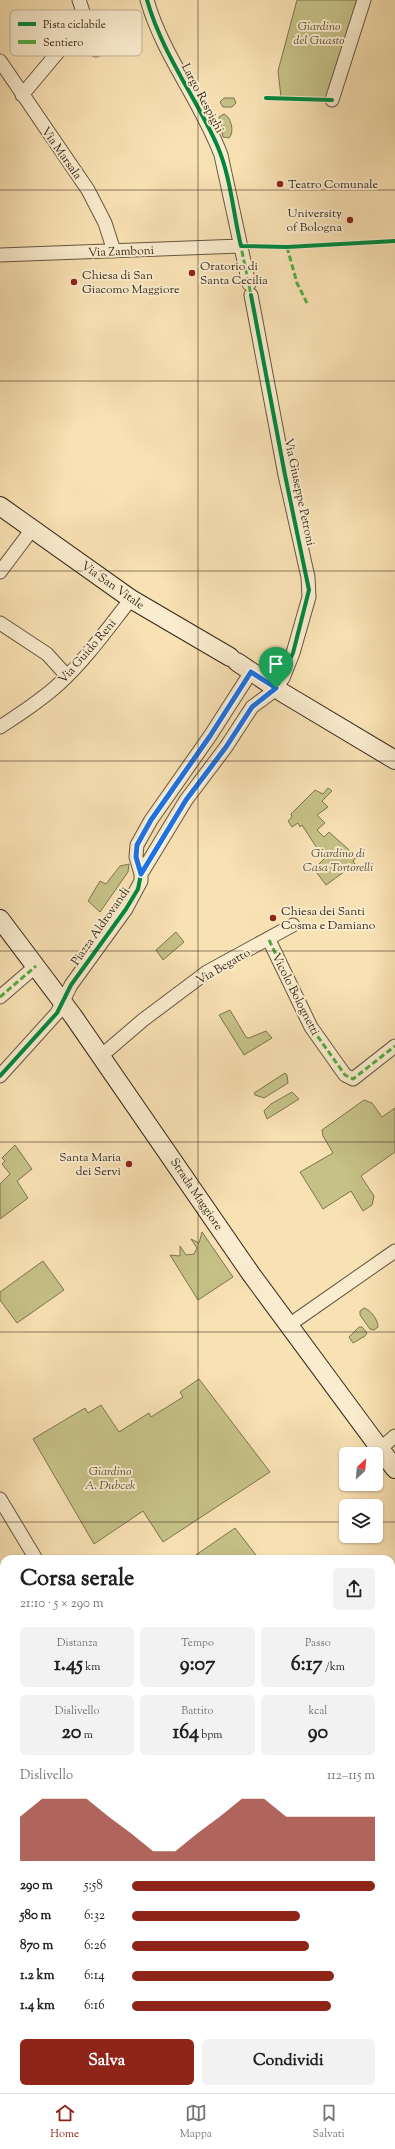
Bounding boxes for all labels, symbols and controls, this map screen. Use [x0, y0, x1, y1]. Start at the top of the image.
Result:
legend [10, 10, 142, 56]
text: Pista ciclabile [43, 17, 106, 33]
park label: Giardino del Guasto [294, 18, 344, 50]
text: Sentiero [43, 35, 83, 51]
street label: Largo Respighi [176, 60, 228, 137]
street label: Via Marsala [36, 124, 86, 184]
place label: Teatro Comunale [288, 176, 379, 194]
marker: Teatro Comunale [275, 179, 285, 189]
place label: University of Bologna [286, 205, 342, 237]
marker: University of Bologna [345, 215, 355, 225]
street label: Via Zamboni [88, 242, 155, 262]
place label: Oratorio di Santa Cecilia [200, 258, 268, 290]
place label: Chiesa di San Giacomo Maggiore [82, 267, 180, 299]
marker: Oratorio di Santa Cecilia [187, 268, 197, 278]
marker: Chiesa di San Giacomo Maggiore [69, 277, 79, 287]
street label: Via Giuseppe Petroni [279, 437, 319, 548]
street label: Via San Vitale [77, 557, 148, 615]
street label: Via Guido Reni [54, 615, 121, 688]
pin [259, 647, 293, 688]
icon: arrive [265, 653, 287, 675]
park label: Giardino di Casa Tortorelli [303, 845, 373, 877]
street label: Piazza Aldrovandi [67, 883, 135, 969]
place label: Chiesa dei Santi Cosma e Damiano [281, 903, 376, 935]
marker: Chiesa dei Santi Cosma e Damiano [268, 913, 278, 923]
street label: Via Begatto [193, 944, 254, 990]
street label: Vicolo Bolognetti [267, 950, 324, 1039]
place label: Santa Maria dei Servi [59, 1149, 122, 1181]
street label: Strada Maggiore [165, 1155, 227, 1235]
marker: Santa Maria dei Servi [124, 1159, 134, 1169]
north arrow [339, 1447, 383, 1491]
map controls [339, 1447, 383, 1543]
park label: Giardino A. Dubcek [85, 1463, 136, 1495]
button: layers [339, 1499, 383, 1543]
text: Corsa serale [20, 1564, 134, 1596]
button: share [333, 1568, 375, 1610]
text: 21:10 · 5 × 290 m [20, 1595, 104, 1613]
text: Distanza [57, 1635, 98, 1651]
text: Tempo [181, 1635, 214, 1651]
text: Passo [305, 1635, 331, 1651]
text: 1.45 [54, 1651, 83, 1680]
text: 9:07 [180, 1651, 215, 1680]
text: 6:17 [291, 1651, 323, 1680]
text: km [83, 1659, 100, 1675]
text: /km [323, 1659, 345, 1675]
text: Dislivello [55, 1703, 100, 1719]
text: Battito [181, 1703, 214, 1719]
text: kcal [308, 1703, 327, 1719]
text: 20 [61, 1719, 81, 1748]
text: 164 [173, 1719, 199, 1748]
text: 90 [308, 1719, 328, 1748]
text: m [81, 1727, 93, 1743]
text: bpm [199, 1727, 222, 1743]
text: Dislivello [20, 1767, 73, 1785]
text: 112–115 m [327, 1767, 375, 1785]
text: 290 m [20, 1877, 53, 1895]
text: 5:58 [84, 1877, 103, 1895]
text: 580 m [20, 1907, 51, 1925]
text: 6:32 [84, 1907, 105, 1925]
text: 870 m [20, 1937, 53, 1955]
text: 6:26 [84, 1937, 106, 1955]
text: 1.2 km [20, 1967, 54, 1985]
text: 6:14 [84, 1967, 105, 1985]
text: 1.4 km [20, 1997, 55, 2015]
text: 6:16 [84, 1997, 105, 2015]
button: Salva [20, 2039, 194, 2085]
button: Condividi [202, 2039, 375, 2085]
tab: Home [50, 2102, 79, 2142]
tab: Mappa [180, 2102, 212, 2142]
tab: Salvati [313, 2102, 345, 2142]

